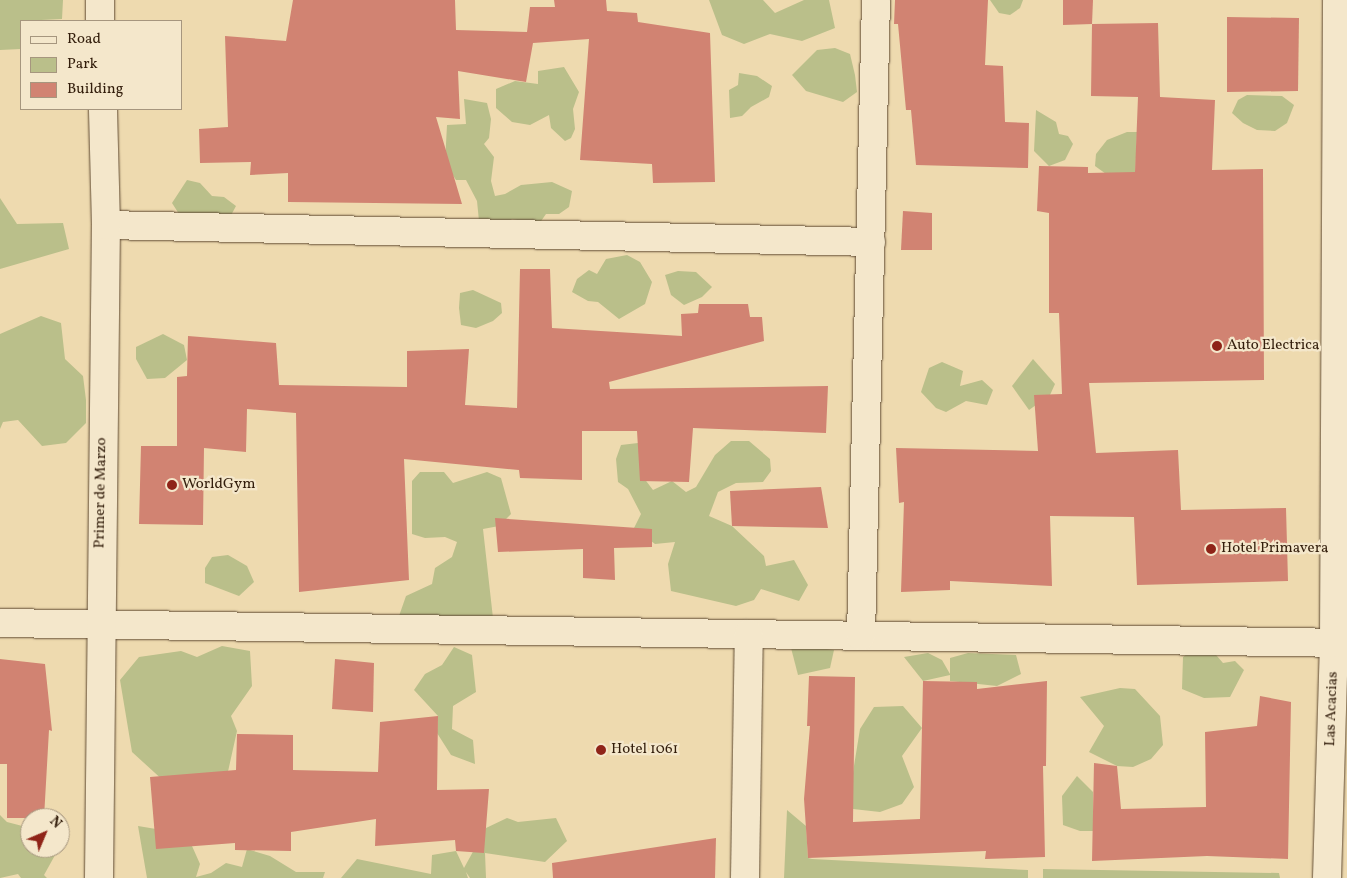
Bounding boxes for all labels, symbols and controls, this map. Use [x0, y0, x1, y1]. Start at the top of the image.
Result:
legend [20, 20, 182, 110]
text: Road [67, 29, 101, 50]
text: Park [67, 54, 98, 75]
text: Building [67, 79, 123, 100]
place label: Auto Electrica [1227, 337, 1319, 355]
marker: Auto Electrica [1211, 340, 1223, 352]
street label: Primer de Marzo [91, 437, 111, 549]
place label: WorldGym [182, 476, 255, 494]
marker: WorldGym [166, 479, 178, 491]
place label: Hotel Primavera [1221, 540, 1328, 558]
marker: Hotel Primavera [1205, 543, 1217, 555]
street label: Las Acacias [1322, 671, 1342, 747]
place label: Hotel 1061 [611, 741, 678, 759]
marker: Hotel 1061 [595, 744, 607, 756]
north arrow [20, 808, 70, 858]
text: N [45, 812, 66, 833]

